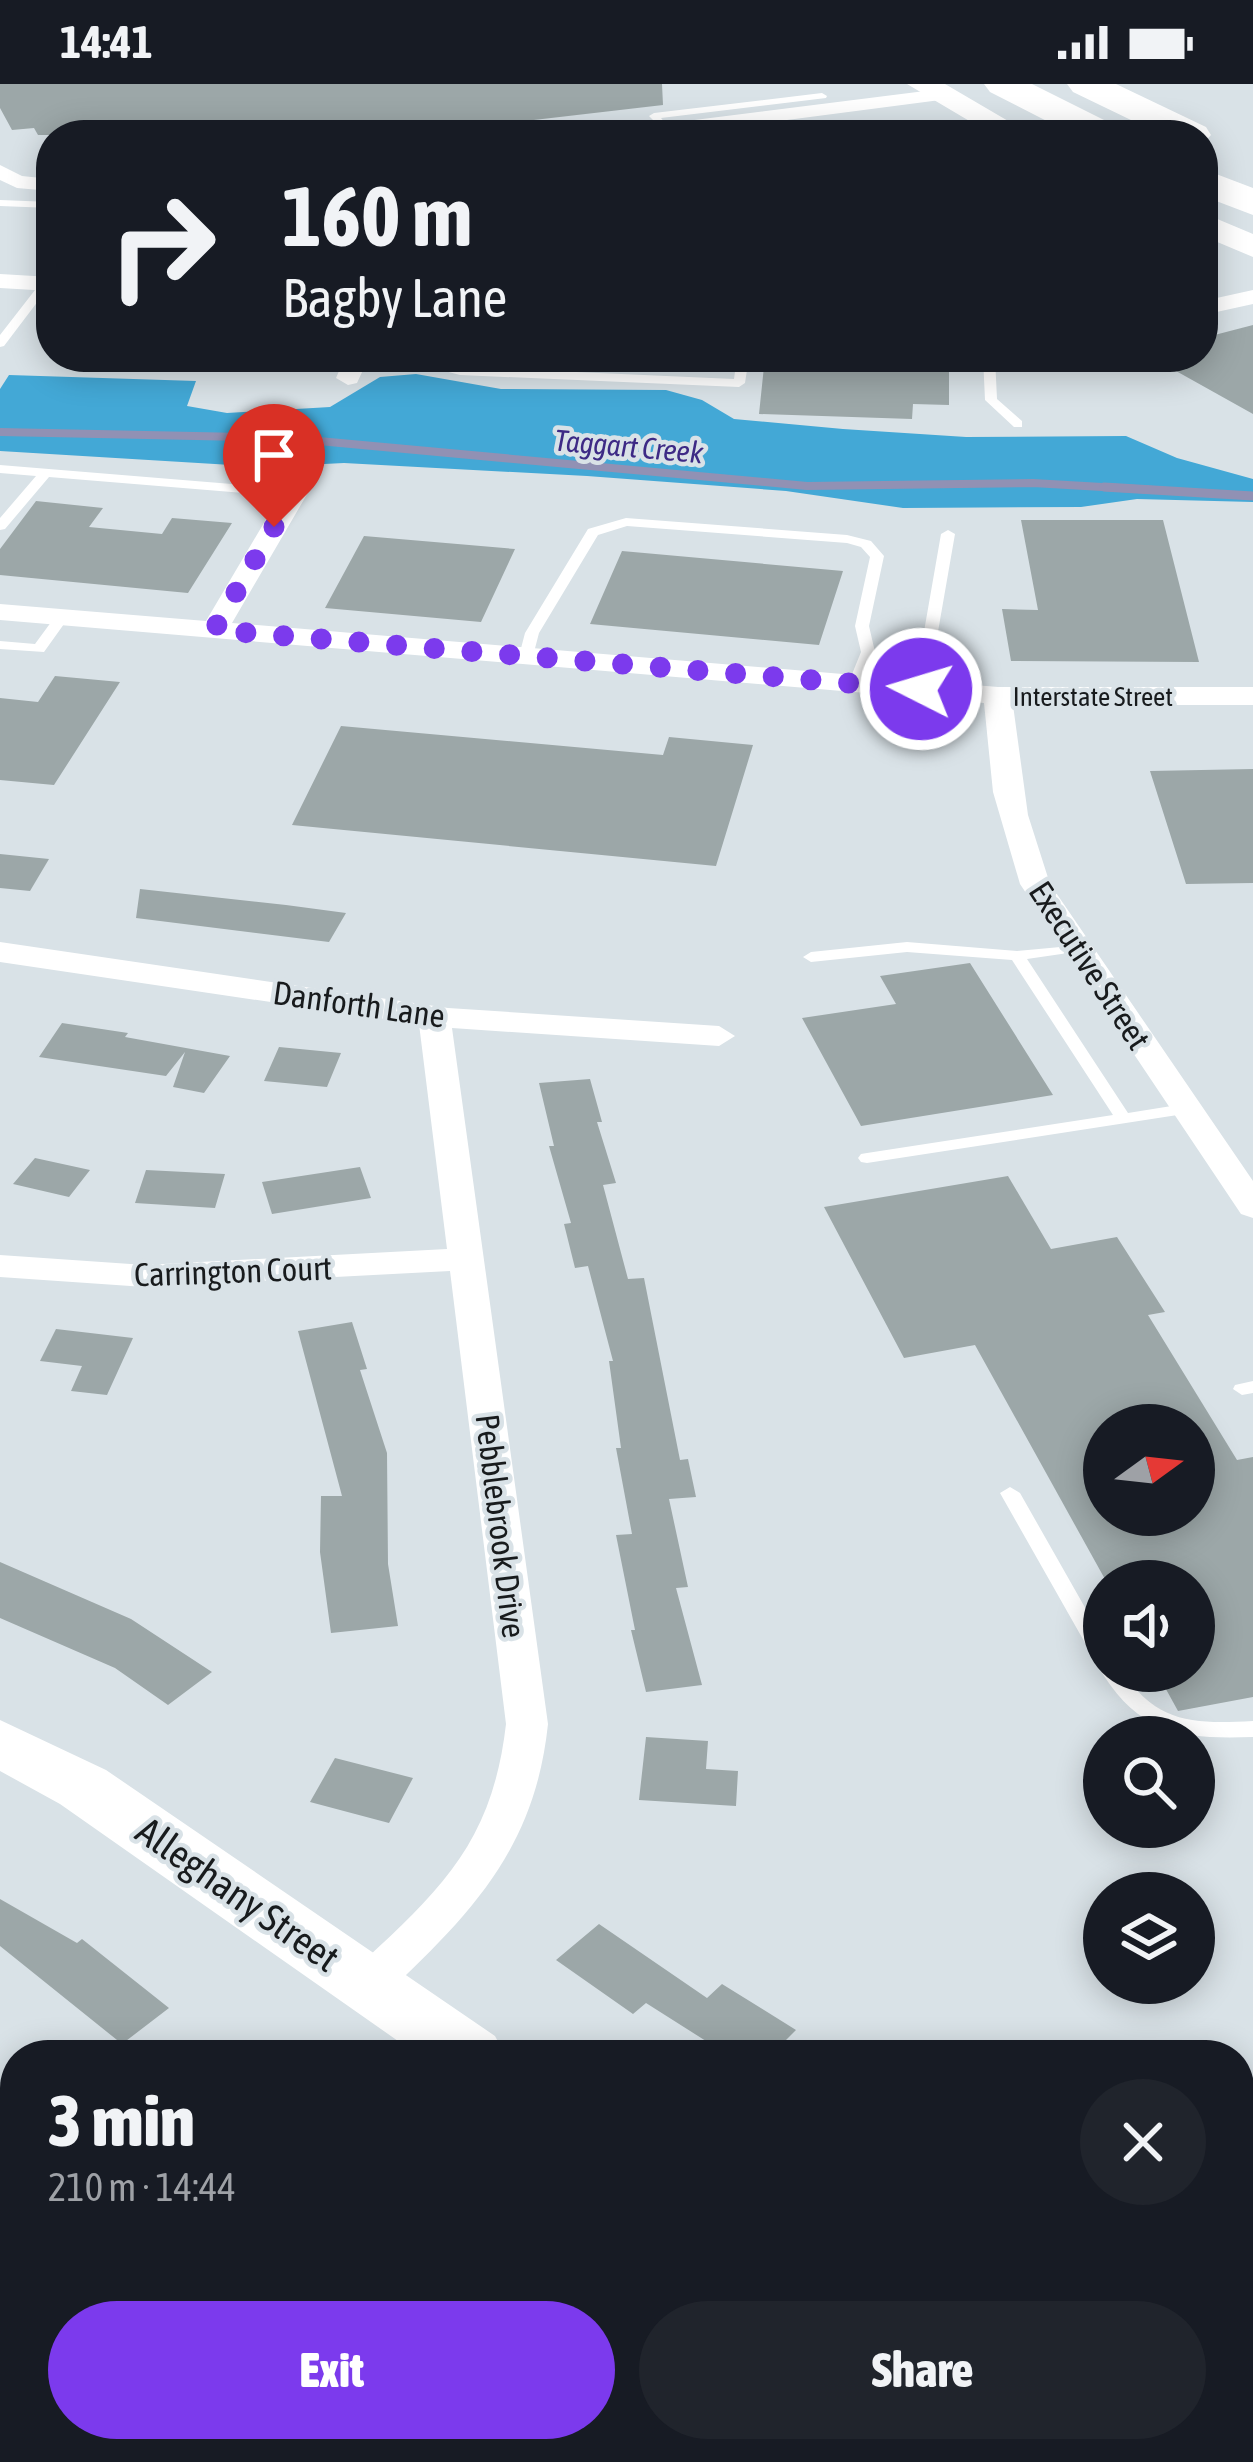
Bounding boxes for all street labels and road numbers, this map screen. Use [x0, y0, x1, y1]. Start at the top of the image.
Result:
street label: Interstate Street [1013, 681, 1173, 712]
street label: Executive Street [1022, 874, 1158, 1056]
street label: Danforth Lane [271, 973, 447, 1035]
street label: Carrington Court [133, 1249, 333, 1293]
street label: Pebblebrook Drive [468, 1412, 534, 1640]
street label: Alleghany Street [128, 1808, 348, 1980]

